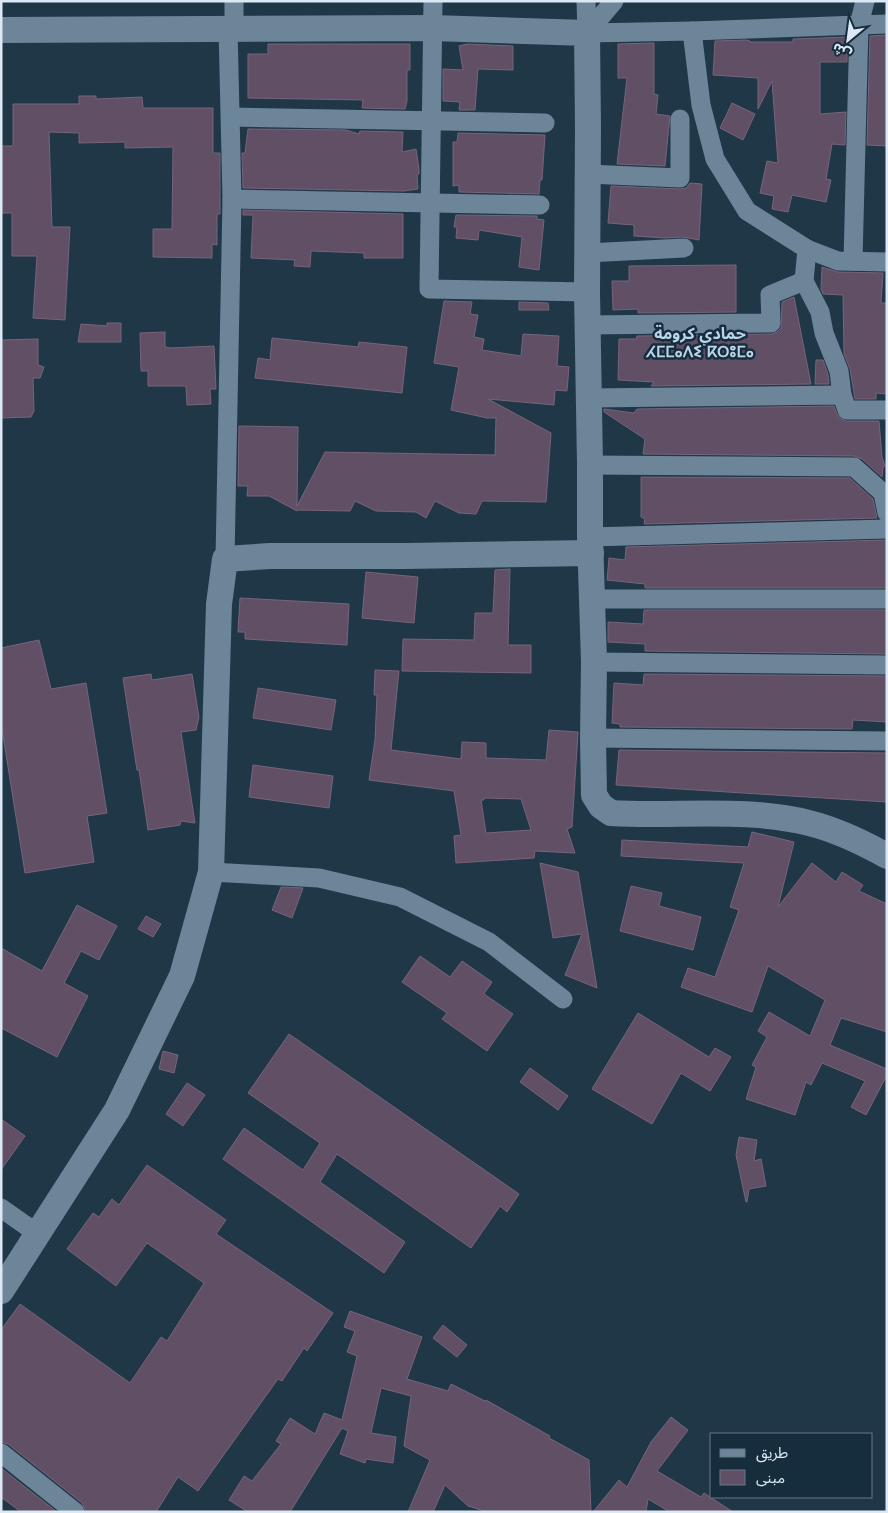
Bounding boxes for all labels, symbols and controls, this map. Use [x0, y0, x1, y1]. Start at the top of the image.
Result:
north arrow [823, 15, 873, 65]
text: ش [829, 39, 854, 64]
district label: حمادي كرومة ⵃⵎⵎⴰⴷⵉ ⴽⵔⵓⵎⴰ [645, 324, 754, 361]
legend [710, 1433, 873, 1498]
text: طريق [756, 1443, 788, 1463]
text: مبنى [756, 1468, 785, 1487]

